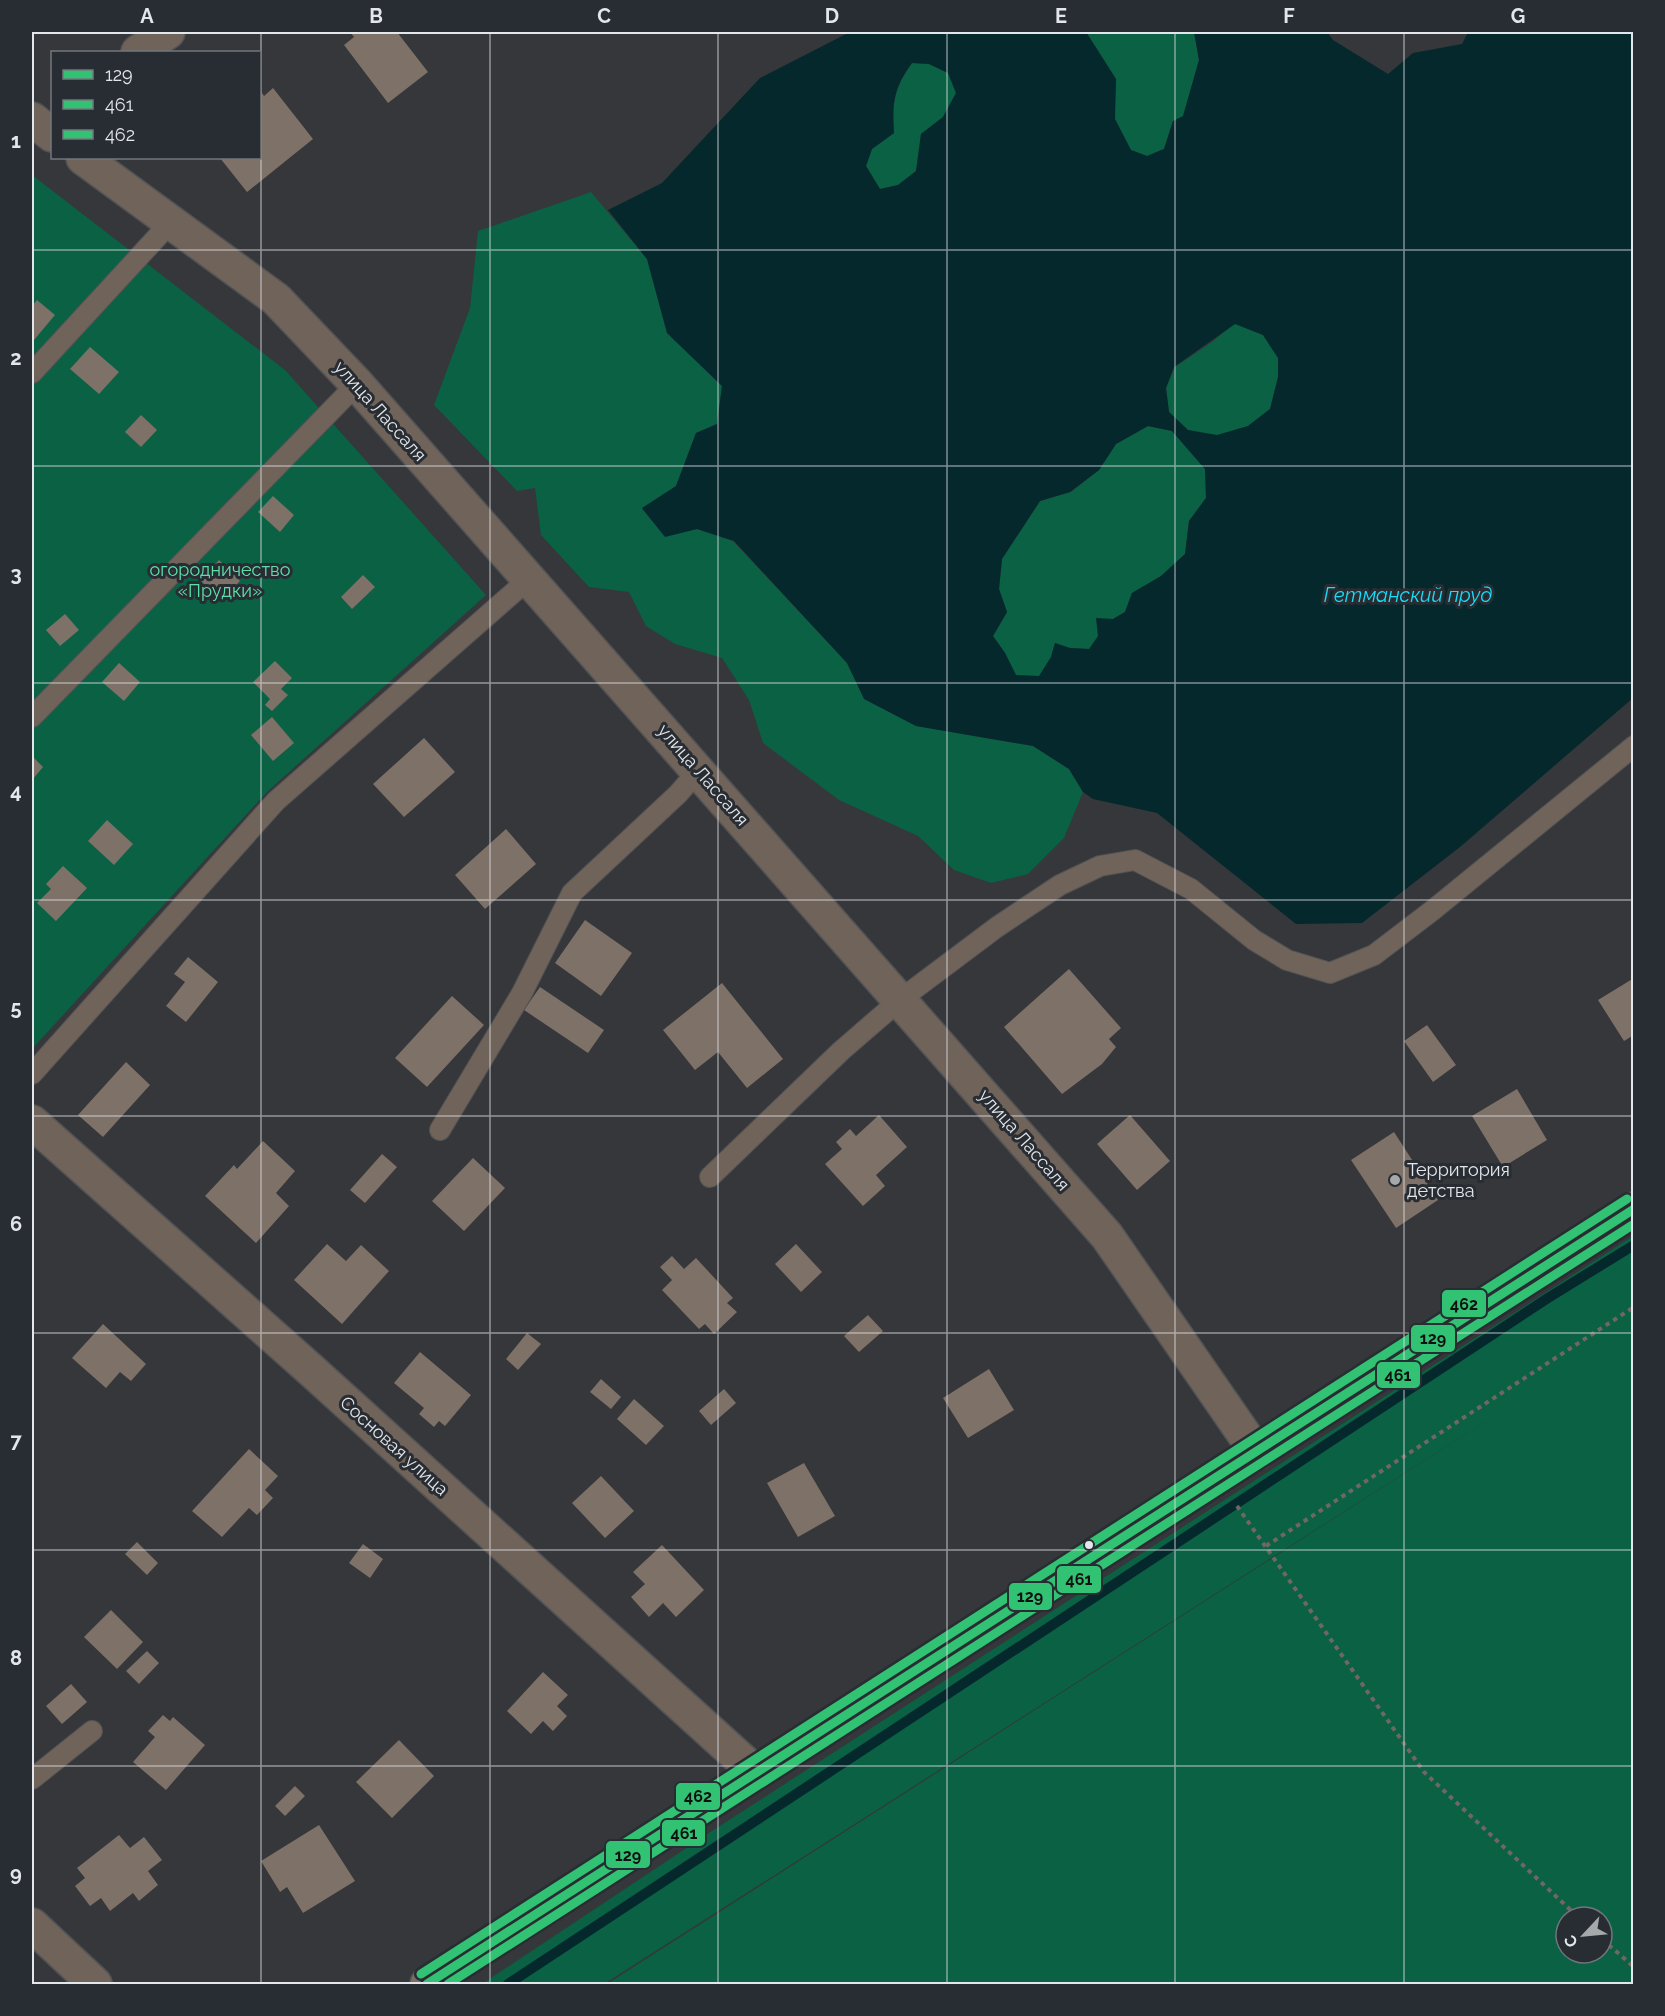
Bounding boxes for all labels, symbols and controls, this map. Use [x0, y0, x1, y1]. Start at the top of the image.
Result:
text: A [140, 4, 154, 28]
text: B [369, 4, 383, 28]
text: C [597, 4, 611, 28]
text: D [825, 4, 839, 28]
text: E [1055, 4, 1067, 28]
text: F [1283, 4, 1295, 28]
text: G [1511, 4, 1525, 28]
legend [51, 51, 261, 159]
text: 129 [105, 64, 133, 85]
text: 461 [105, 94, 134, 115]
text: 462 [105, 124, 135, 145]
text: 1 [11, 129, 21, 153]
text: 2 [10, 346, 22, 370]
street label: улица Лассаля [330, 356, 431, 465]
park label: огородничество «Прудки» [150, 559, 291, 601]
text: 3 [10, 562, 22, 586]
water label: Гетманский пруд [1324, 583, 1492, 607]
street label: улица Лассаля [654, 720, 753, 830]
text: 4 [10, 779, 22, 803]
text: 5 [10, 996, 22, 1020]
street label: улица Лассаля [975, 1085, 1074, 1195]
place label: Территория детства [1407, 1159, 1510, 1201]
marker: Территория детства [1388, 1173, 1402, 1187]
text: 6 [10, 1212, 22, 1236]
line badge: 462 [1441, 1289, 1487, 1318]
text: 462 [1450, 1295, 1478, 1314]
line badge: 129 [1410, 1324, 1456, 1353]
text: 129 [1420, 1329, 1446, 1348]
line badge: 461 [1376, 1361, 1421, 1389]
text: 461 [1385, 1366, 1411, 1385]
street label: Сосновая улица [336, 1392, 453, 1500]
text: 7 [10, 1429, 22, 1453]
unlabelled marker [1083, 1539, 1095, 1551]
line badge: 461 [1056, 1565, 1102, 1594]
text: 461 [1066, 1570, 1092, 1589]
line badge: 129 [1008, 1582, 1053, 1611]
text: 129 [1017, 1587, 1043, 1606]
text: 8 [10, 1646, 22, 1670]
line badge: 462 [675, 1782, 721, 1811]
text: 462 [684, 1787, 712, 1806]
line badge: 461 [661, 1819, 706, 1847]
text: 461 [671, 1824, 697, 1843]
line badge: 129 [605, 1840, 651, 1869]
text: 129 [615, 1846, 641, 1865]
text: 9 [10, 1862, 22, 1886]
north arrow [1554, 1905, 1614, 1965]
text: С [1560, 1932, 1582, 1950]

